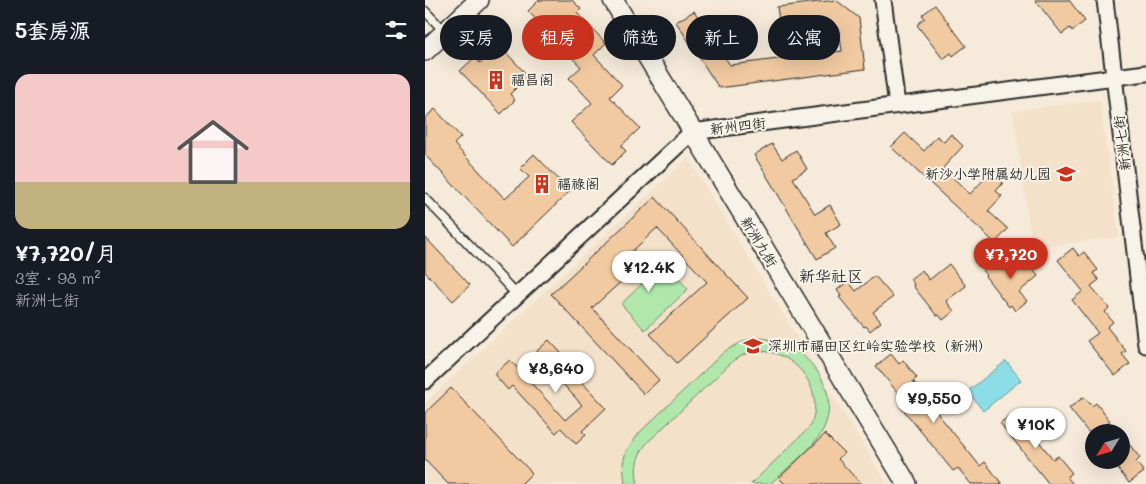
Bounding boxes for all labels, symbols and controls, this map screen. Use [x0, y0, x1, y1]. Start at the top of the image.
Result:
chip: 买房 [440, 15, 512, 60]
chip: 租房 [522, 15, 594, 60]
chip: 筛选 [604, 15, 676, 60]
chip: 新上 [686, 15, 758, 60]
chip: 公寓 [768, 15, 840, 60]
text: 5套房源 [15, 16, 90, 43]
icon: filters [382, 16, 410, 44]
building icon: 福昌阁 [485, 69, 507, 91]
place label: 福昌阁 [511, 70, 553, 89]
icon: home [168, 107, 258, 197]
street label: 新州四街 [709, 113, 767, 138]
street label: 新洲七街 [1109, 114, 1134, 172]
school or university icon: 新沙小学附属幼儿园 [1055, 163, 1077, 185]
place label: 新沙小学附属幼儿园 [925, 164, 1051, 183]
building icon: 福禄阁 [531, 173, 553, 195]
place label: 福禄阁 [557, 174, 599, 193]
street label: 新洲九街 [737, 213, 782, 271]
pin: ¥7,720 [970, 238, 1052, 280]
text: ¥7,720/月 [15, 239, 117, 266]
text: ¥7,720 [985, 243, 1037, 264]
pin: ¥12.4K [608, 250, 690, 293]
text: ¥12.4K [623, 256, 675, 277]
district label: 新华社区 [799, 265, 863, 286]
text: 3室 · 98 m² [15, 267, 101, 288]
text: 新洲七街 [15, 289, 79, 310]
school or university icon: 深圳市福田区红岭实验学校（新洲） [742, 335, 764, 357]
place label: 深圳市福田区红岭实验学校（新洲） [768, 336, 992, 355]
pin: ¥8,640 [515, 352, 597, 394]
text: ¥8,640 [528, 357, 584, 378]
pin: ¥9,550 [893, 382, 975, 424]
text: ¥9,550 [907, 387, 961, 408]
pin: ¥10K [1006, 408, 1066, 450]
text: ¥10K [1017, 413, 1055, 434]
north arrow [1085, 424, 1130, 469]
map controls [1085, 424, 1130, 469]

